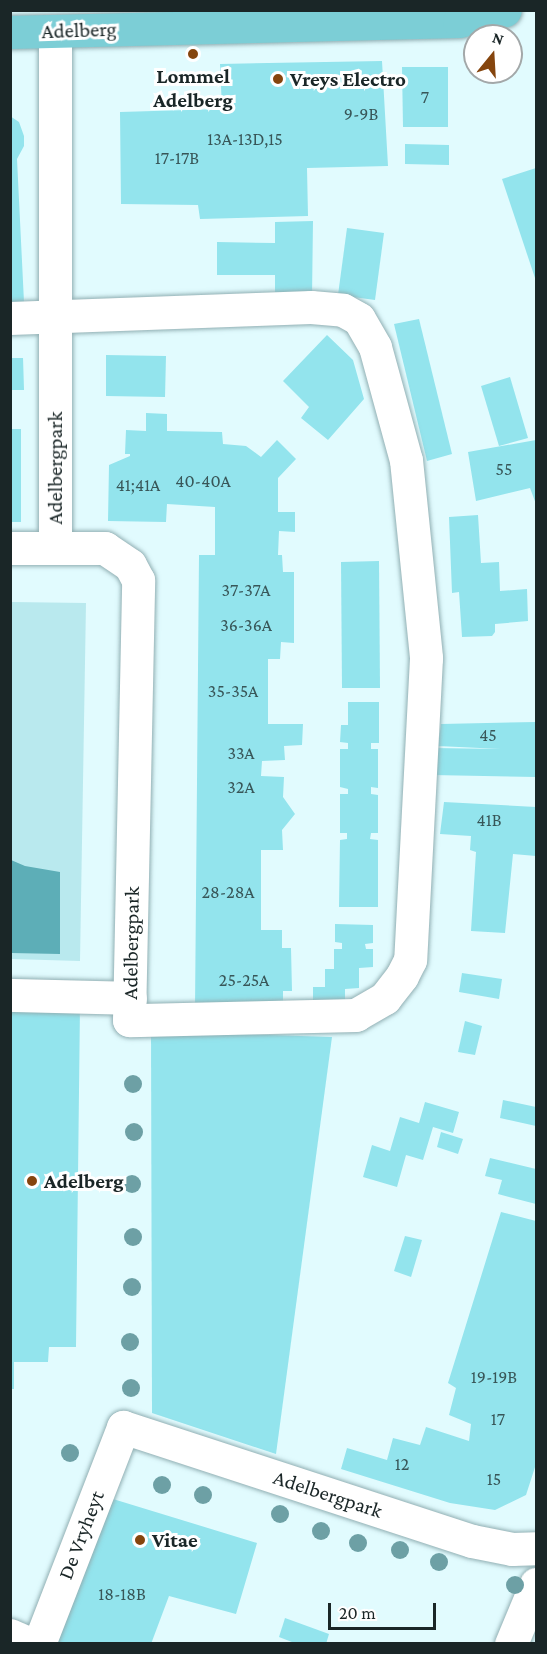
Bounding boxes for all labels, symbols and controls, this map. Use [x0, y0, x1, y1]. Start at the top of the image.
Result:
street label: Adelberg [41, 16, 117, 44]
north arrow [463, 24, 523, 84]
text: N [490, 29, 506, 48]
marker: Lommel Adelberg [186, 47, 200, 61]
place label: Lommel Adelberg [153, 63, 233, 113]
place label: Vreys Electro [290, 66, 406, 92]
marker: Vreys Electro [271, 72, 285, 86]
house number: 7 [421, 86, 429, 108]
house number: 9-9B [344, 103, 378, 125]
house number: 13A-13D,15 [207, 128, 283, 150]
house number: 17-17B [155, 147, 199, 169]
street label: Adelbergpark [42, 411, 68, 525]
house number: 55 [496, 458, 512, 480]
house number: 40-40A [175, 470, 231, 492]
house number: 41;41A [116, 474, 160, 496]
house number: 37-37A [222, 579, 270, 601]
house number: 36-36A [220, 614, 272, 636]
house number: 35-35A [208, 680, 258, 702]
house number: 45 [479, 724, 497, 746]
house number: 33A [227, 742, 255, 764]
house number: 32A [227, 776, 255, 798]
house number: 41B [476, 809, 502, 831]
house number: 28-28A [202, 881, 254, 903]
street label: Adelbergpark [117, 886, 145, 1000]
house number: 25-25A [219, 969, 269, 991]
place label: Adelberg [44, 1168, 124, 1194]
marker: Adelberg [25, 1174, 39, 1188]
house number: 19-19B [471, 1366, 517, 1388]
house number: 17 [491, 1408, 505, 1430]
house number: 12 [395, 1453, 409, 1475]
street label: Adelbergpark [270, 1465, 386, 1523]
house number: 15 [487, 1468, 501, 1490]
street label: De Vryheyt [53, 1487, 109, 1583]
place label: Vitae [152, 1527, 198, 1553]
marker: Vitae [133, 1533, 147, 1547]
house number: 18-18B [98, 1583, 146, 1605]
scale bar [331, 1591, 439, 1629]
text: 20 m [339, 1603, 376, 1623]

